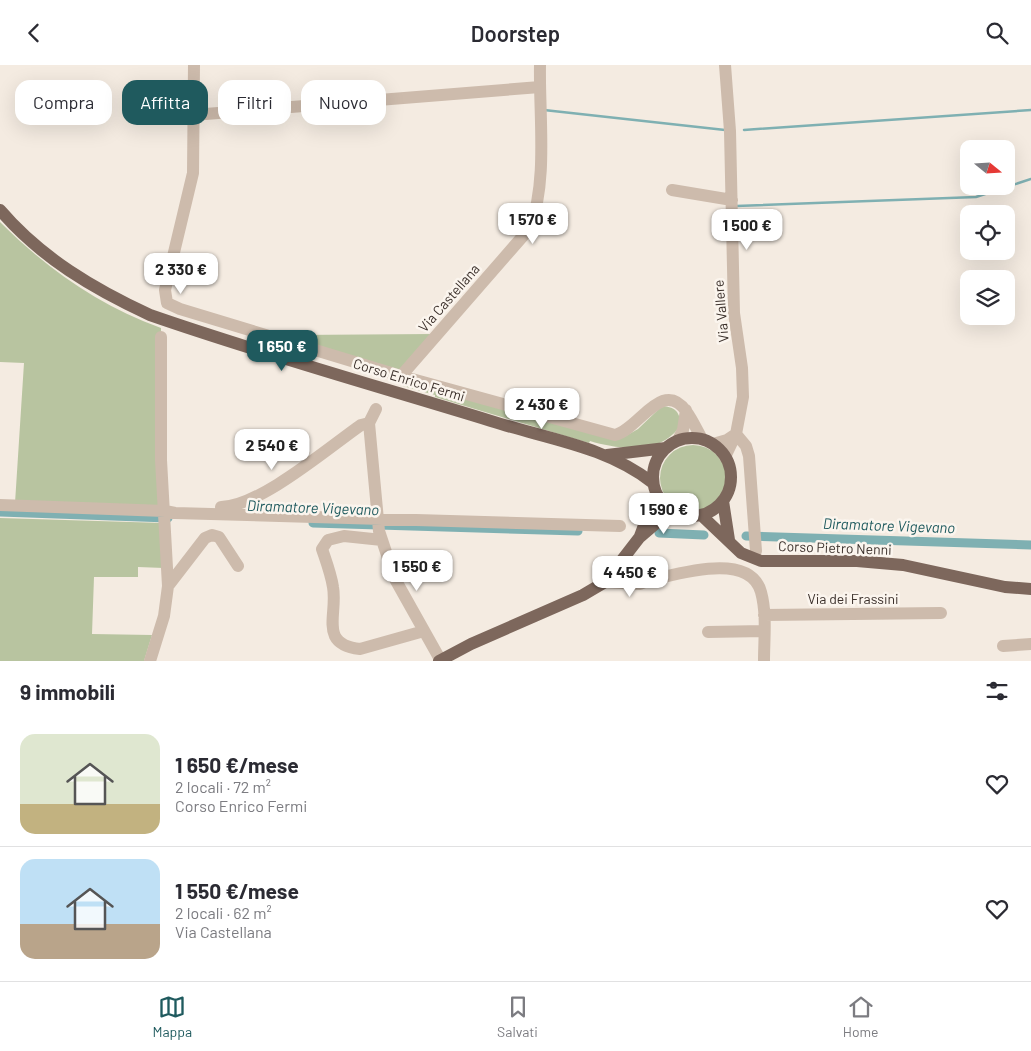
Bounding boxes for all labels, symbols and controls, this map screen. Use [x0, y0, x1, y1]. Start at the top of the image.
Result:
icon: back [20, 19, 48, 47]
icon: search [983, 19, 1011, 47]
text: Doorstep [471, 20, 560, 46]
chip: Compra [15, 80, 112, 125]
chip: Affitta [122, 80, 208, 125]
chip: Filtri [218, 80, 291, 125]
chip: Nuovo [301, 80, 386, 125]
north arrow [960, 140, 1015, 195]
map controls [960, 140, 1015, 325]
pin: 1 570 € [487, 203, 579, 245]
button: locate [960, 205, 1015, 260]
text: 1 570 € [509, 209, 557, 228]
pin: 1 500 € [701, 209, 793, 251]
text: 1 500 € [722, 215, 772, 234]
pin: 2 330 € [135, 253, 227, 295]
text: 2 330 € [155, 259, 207, 278]
street label: Via Castellana [414, 260, 483, 335]
button: layers [960, 270, 1015, 325]
street label: Via Vallere [709, 279, 732, 343]
pin: 1 650 € [236, 329, 328, 372]
text: 1 650 € [258, 336, 306, 355]
street label: Corso Enrico Fermi [351, 354, 467, 405]
pin: 2 430 € [496, 387, 588, 430]
text: 2 430 € [516, 394, 568, 413]
pin: 2 540 € [226, 429, 318, 471]
text: 2 540 € [246, 435, 298, 454]
pin: 1 590 € [618, 493, 710, 535]
water label: Diramatore Vigevano [247, 496, 380, 518]
text: 1 590 € [640, 499, 688, 518]
water label: Diramatore Vigevano [823, 514, 956, 536]
street label: Corso Pietro Nenni [778, 537, 892, 558]
pin: 1 550 € [371, 549, 463, 592]
pin: 4 450 € [584, 555, 676, 598]
text: 1 550 € [393, 556, 441, 575]
text: 4 450 € [603, 562, 657, 581]
street label: Via dei Frassini [807, 590, 899, 607]
icon: filters [983, 677, 1011, 705]
text: 9 immobili [20, 679, 115, 704]
text: 1 650 €/mese [175, 752, 299, 777]
icon: home [60, 754, 120, 814]
icon: heart [983, 770, 1011, 798]
text: 2 locali · 72 m² [175, 777, 271, 796]
text: Corso Enrico Fermi [175, 796, 307, 815]
text: 1 550 €/mese [175, 878, 299, 903]
icon: home [60, 879, 120, 939]
icon: heart [983, 895, 1011, 923]
text: 2 locali · 62 m² [175, 903, 272, 922]
text: Via Castellana [175, 922, 272, 941]
tab: Mappa [152, 993, 192, 1040]
tab: Salvati [497, 993, 538, 1040]
tab: Home [843, 993, 879, 1040]

